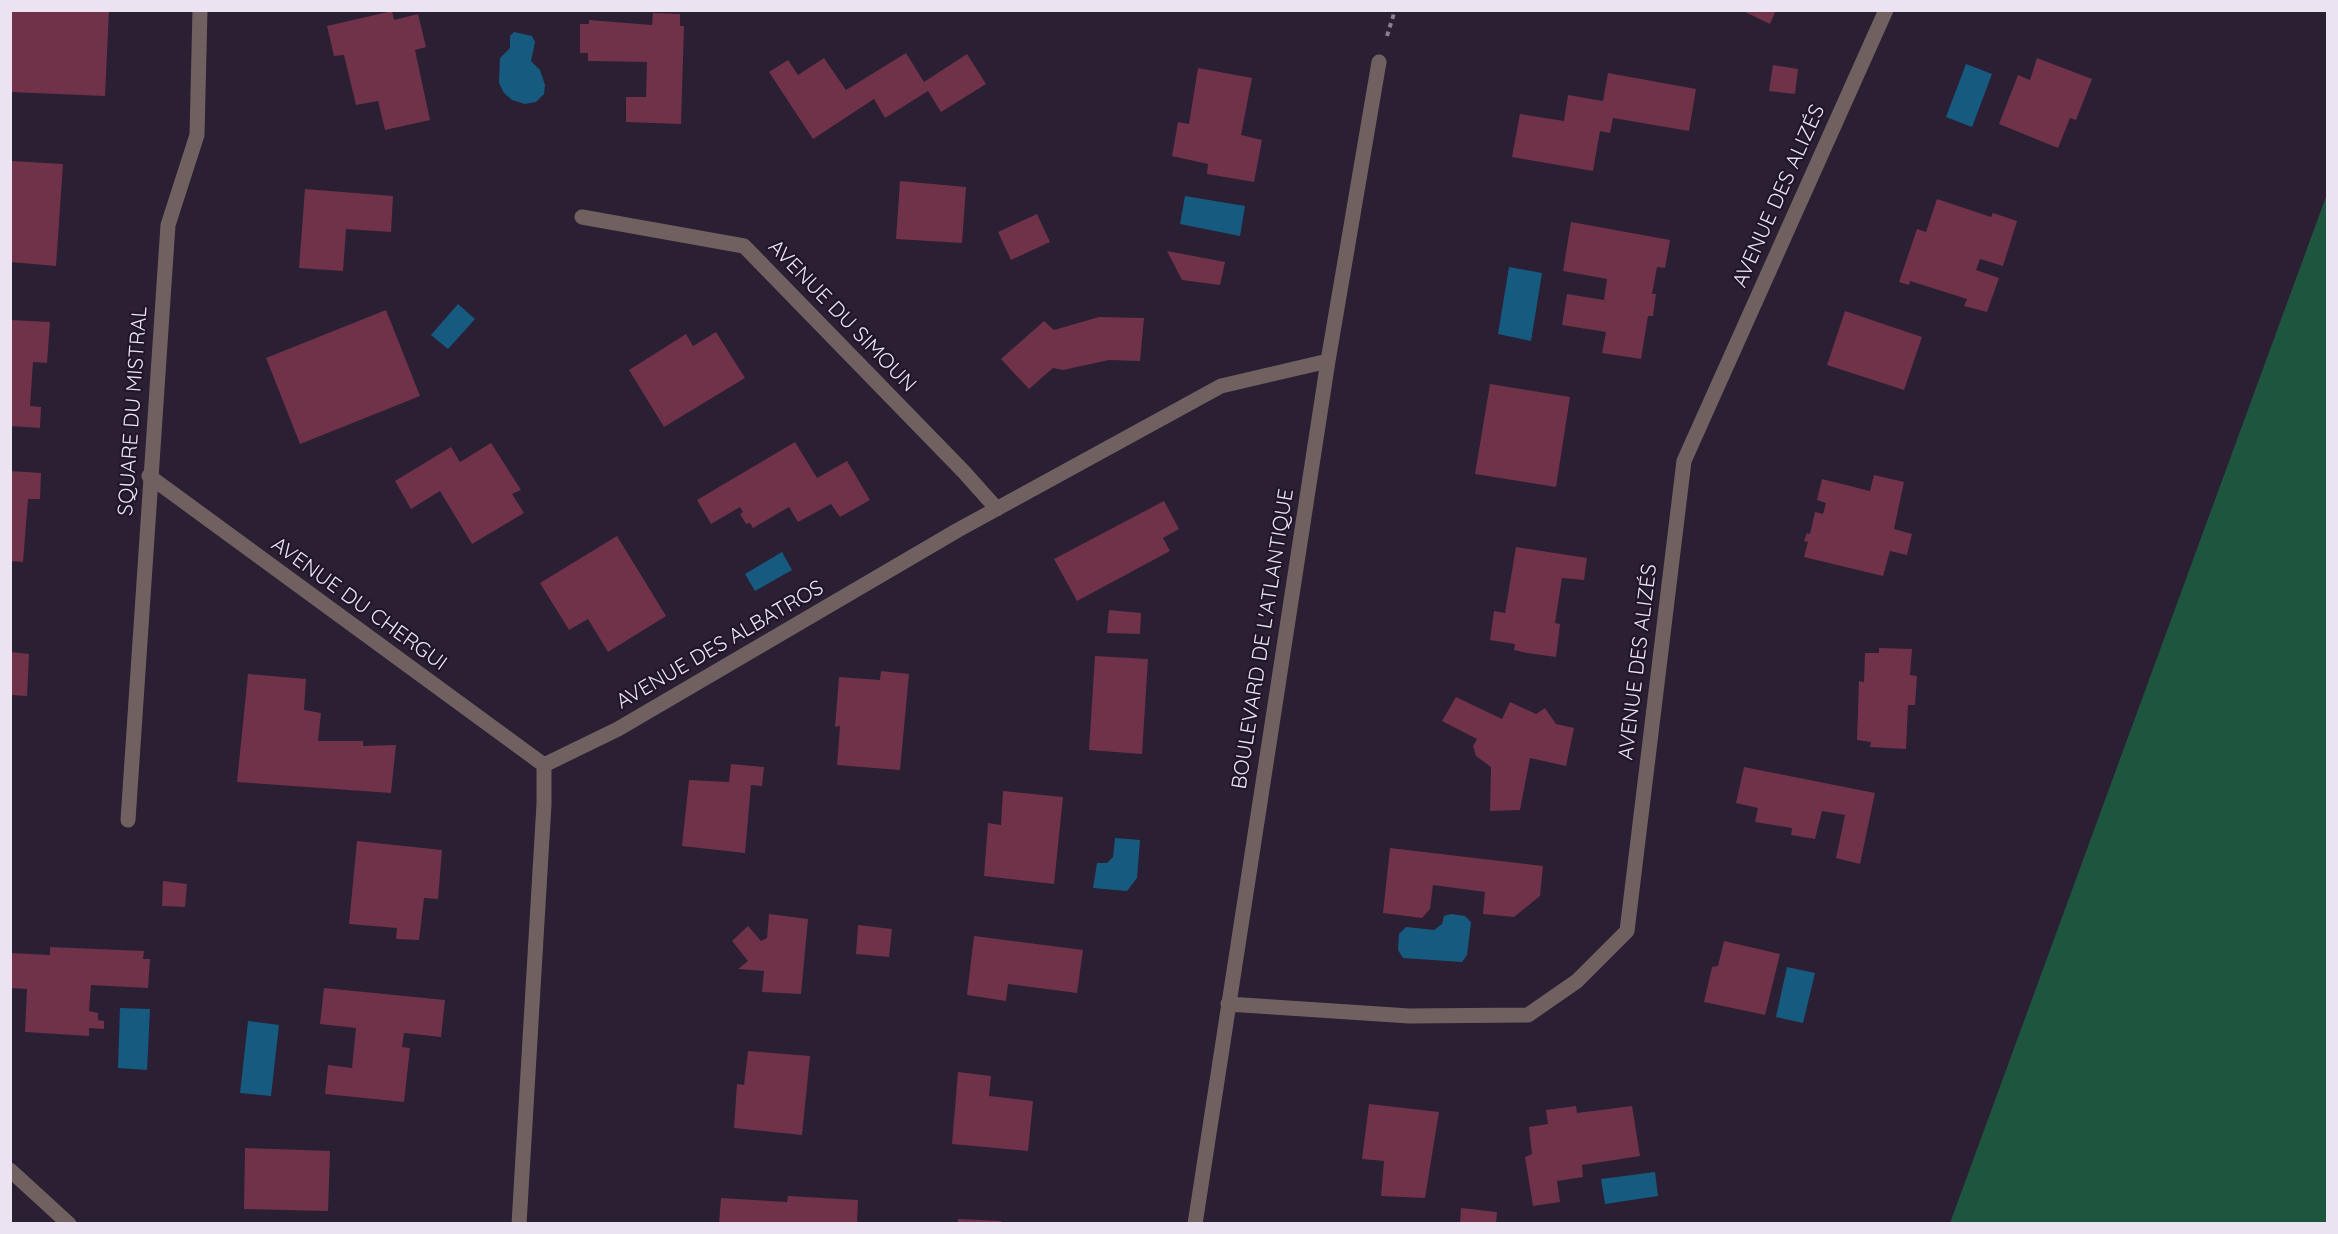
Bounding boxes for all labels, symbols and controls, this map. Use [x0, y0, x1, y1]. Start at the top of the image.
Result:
street label: AVENUE DES ALIZÉS [1727, 101, 1831, 291]
street label: AVENUE DU SIMOUN [763, 235, 921, 397]
street label: SQUARE DU MISTRAL [113, 305, 153, 517]
street label: BOULEVARD DE L'ATLANTIQUE [1227, 487, 1299, 791]
street label: AVENUE DU CHERGUI [266, 532, 452, 676]
street label: AVENUE DES ALIZÉS [1613, 563, 1663, 761]
street label: AVENUE DES ALBATROS [612, 575, 828, 715]

